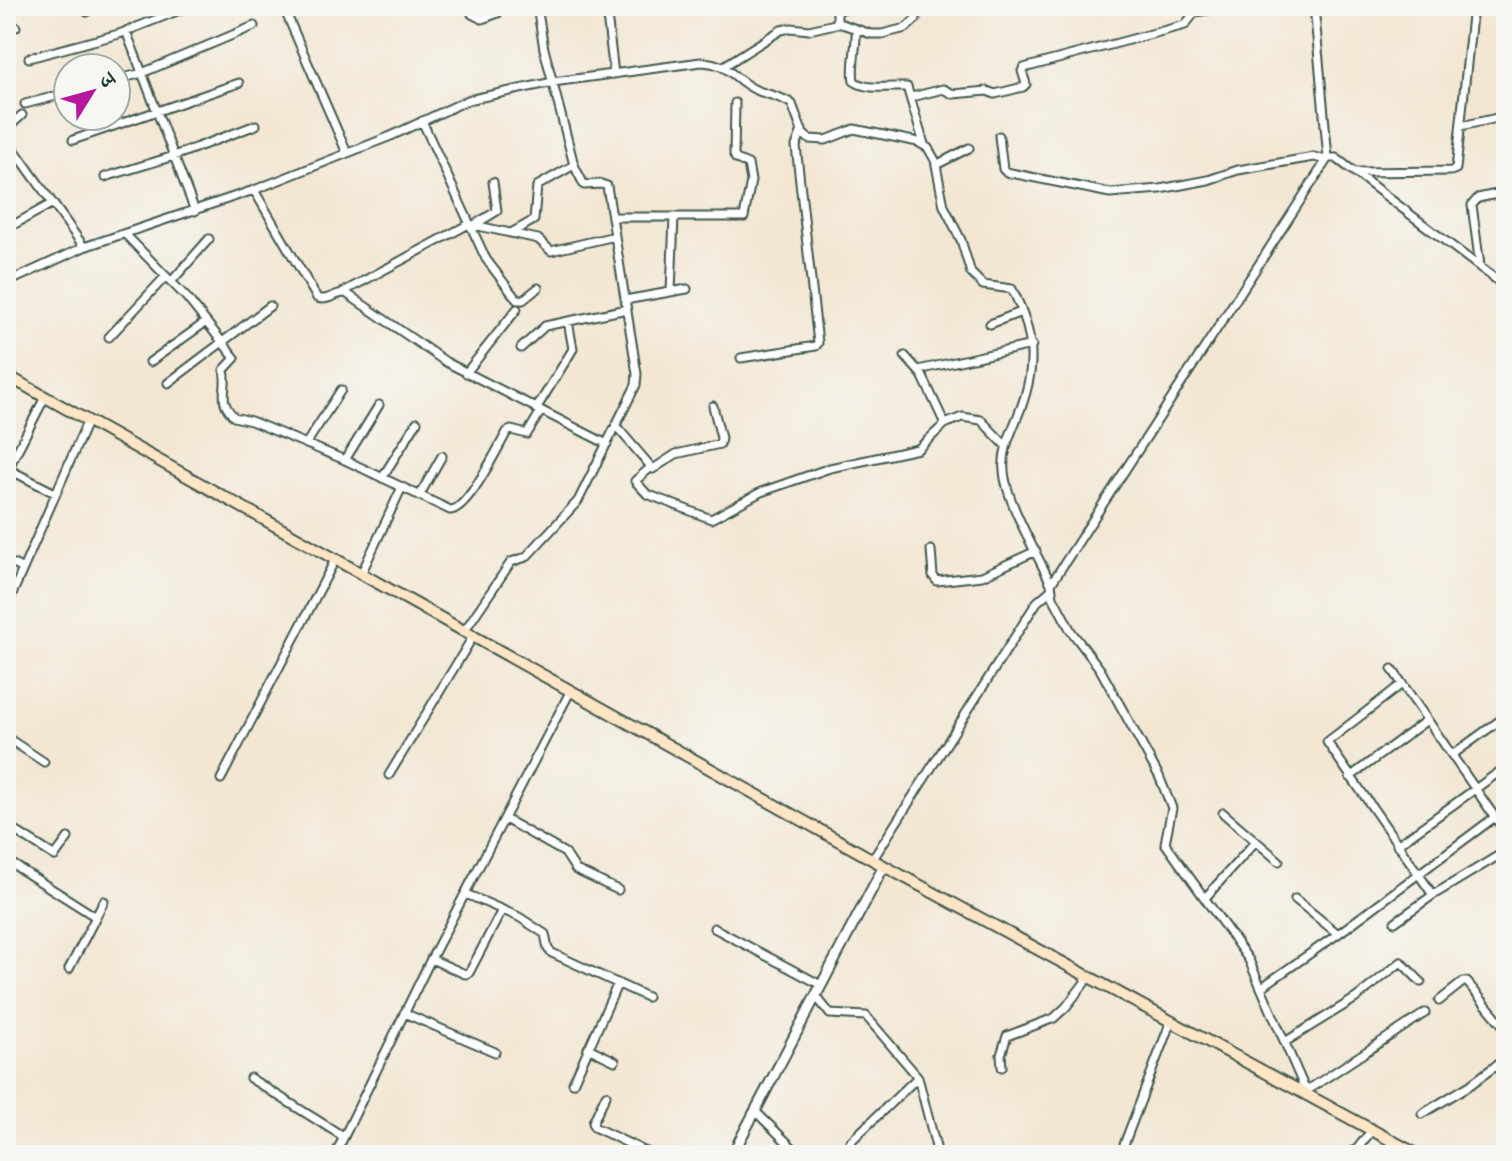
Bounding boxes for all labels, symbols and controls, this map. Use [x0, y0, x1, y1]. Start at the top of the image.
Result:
north arrow [52, 52, 132, 132]
text: उ [89, 66, 123, 97]

